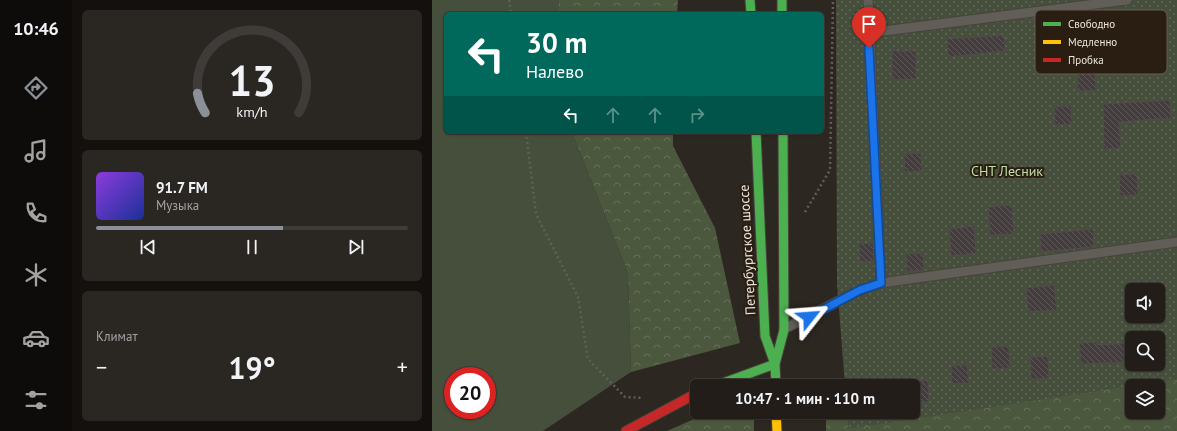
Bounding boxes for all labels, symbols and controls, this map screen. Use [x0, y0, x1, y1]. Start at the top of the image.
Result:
pin [852, 7.0, 886, 48]
legend [1035, 10, 1167, 74]
icon: arrive [858, 13, 880, 35]
text: 10:46 [13, 17, 59, 40]
text: Свободно [1068, 17, 1115, 31]
text: 30 m [526, 24, 587, 61]
icon: left [460, 28, 512, 80]
text: Медленно [1068, 35, 1117, 49]
text: Пробка [1068, 53, 1104, 67]
text: 13 [228, 54, 276, 107]
text: Налево [526, 60, 584, 83]
icon: directions [22, 74, 50, 102]
text: km/h [236, 102, 268, 121]
icon: left [560, 104, 582, 126]
icon: ahead [602, 104, 624, 126]
icon: ahead [644, 104, 666, 126]
icon: right [686, 104, 708, 126]
icon: music [22, 137, 50, 165]
park label: СНТ Лесник [971, 162, 1043, 180]
text: 91.7 FM [156, 178, 208, 197]
street label: Петербургское шоссе [735, 184, 759, 316]
text: Музыка [156, 197, 199, 214]
icon: phone [22, 199, 50, 227]
icon: previous [137, 236, 159, 258]
icon: pause [241, 236, 263, 258]
icon: next [345, 236, 367, 258]
icon: climate [22, 261, 50, 289]
map controls [1125, 283, 1165, 419]
button: sound [1125, 283, 1165, 323]
position arrow [788, 296, 830, 338]
icon: car [22, 324, 50, 352]
text: Климат [96, 328, 138, 345]
button: search [1125, 331, 1165, 371]
text: 19° [228, 348, 276, 387]
text: − [96, 353, 107, 381]
text: + [397, 353, 408, 381]
speed limit sign: 20 [444, 367, 496, 419]
button: layers [1125, 379, 1165, 419]
icon: filters [22, 386, 50, 414]
text: 10:47 · 1 мин · 110 m [735, 389, 875, 408]

